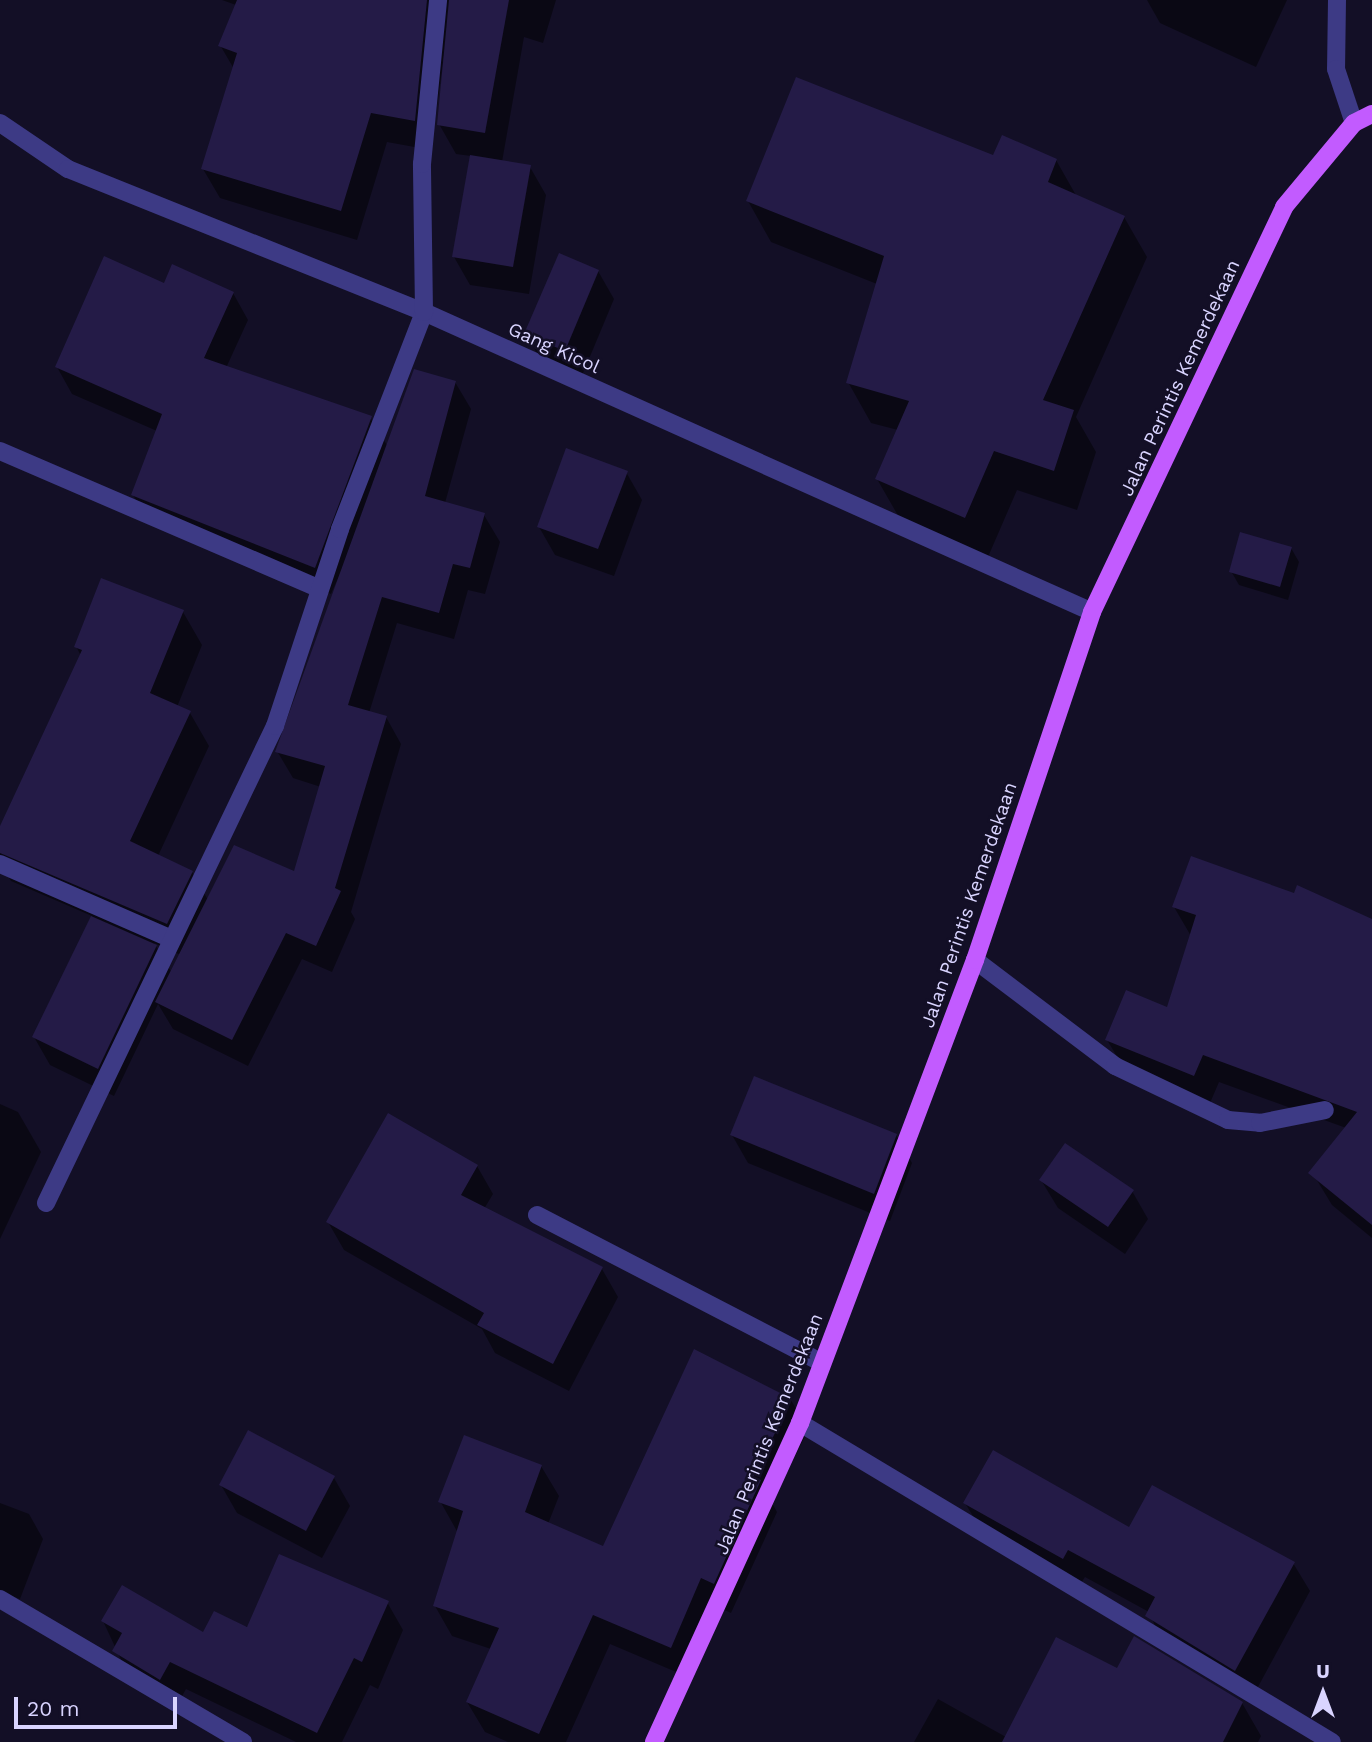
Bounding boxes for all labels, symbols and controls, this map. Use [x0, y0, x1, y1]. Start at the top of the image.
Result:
street label: Jalan Perintis Kemerdekaan [1115, 256, 1245, 500]
street label: Gang Kicol [504, 318, 604, 378]
street label: Jalan Perintis Kemerdekaan [916, 779, 1022, 1031]
street label: Jalan Perintis Kemerdekaan [710, 1310, 828, 1558]
north arrow [1288, 1658, 1358, 1728]
text: U [1316, 1660, 1330, 1683]
scale bar [18, 1682, 180, 1726]
text: 20 m [27, 1696, 79, 1721]

